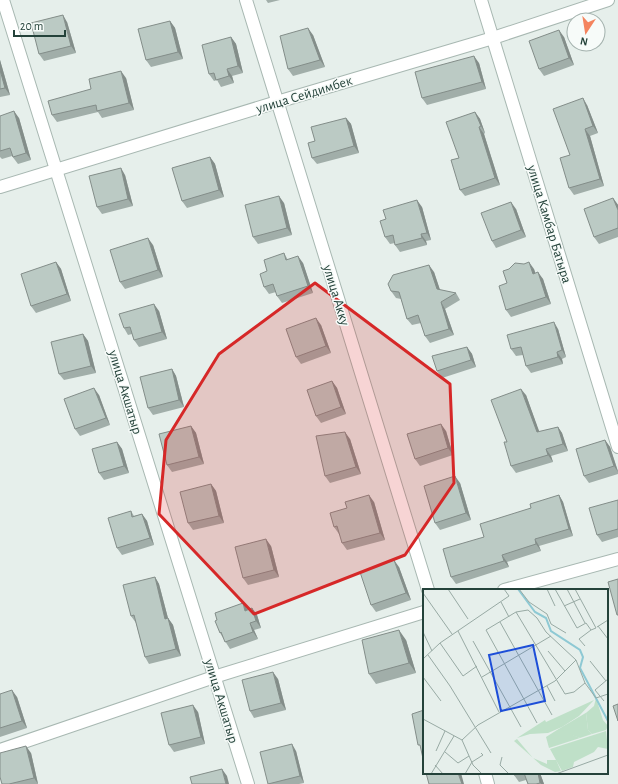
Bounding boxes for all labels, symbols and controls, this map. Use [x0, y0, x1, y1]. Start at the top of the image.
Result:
scale bar [14, 12, 65, 38]
north arrow [566, 12, 606, 52]
text: 20 m [20, 20, 43, 32]
text: N [579, 35, 589, 47]
street label: улица Сейдимбек [254, 74, 354, 117]
street label: улица Камбар Батыра [524, 163, 574, 286]
street label: улица Акку [320, 262, 352, 327]
street label: улица Акшатыр [105, 348, 144, 436]
inset map [423, 589, 608, 774]
street label: улица Акшатыр [201, 657, 240, 745]

